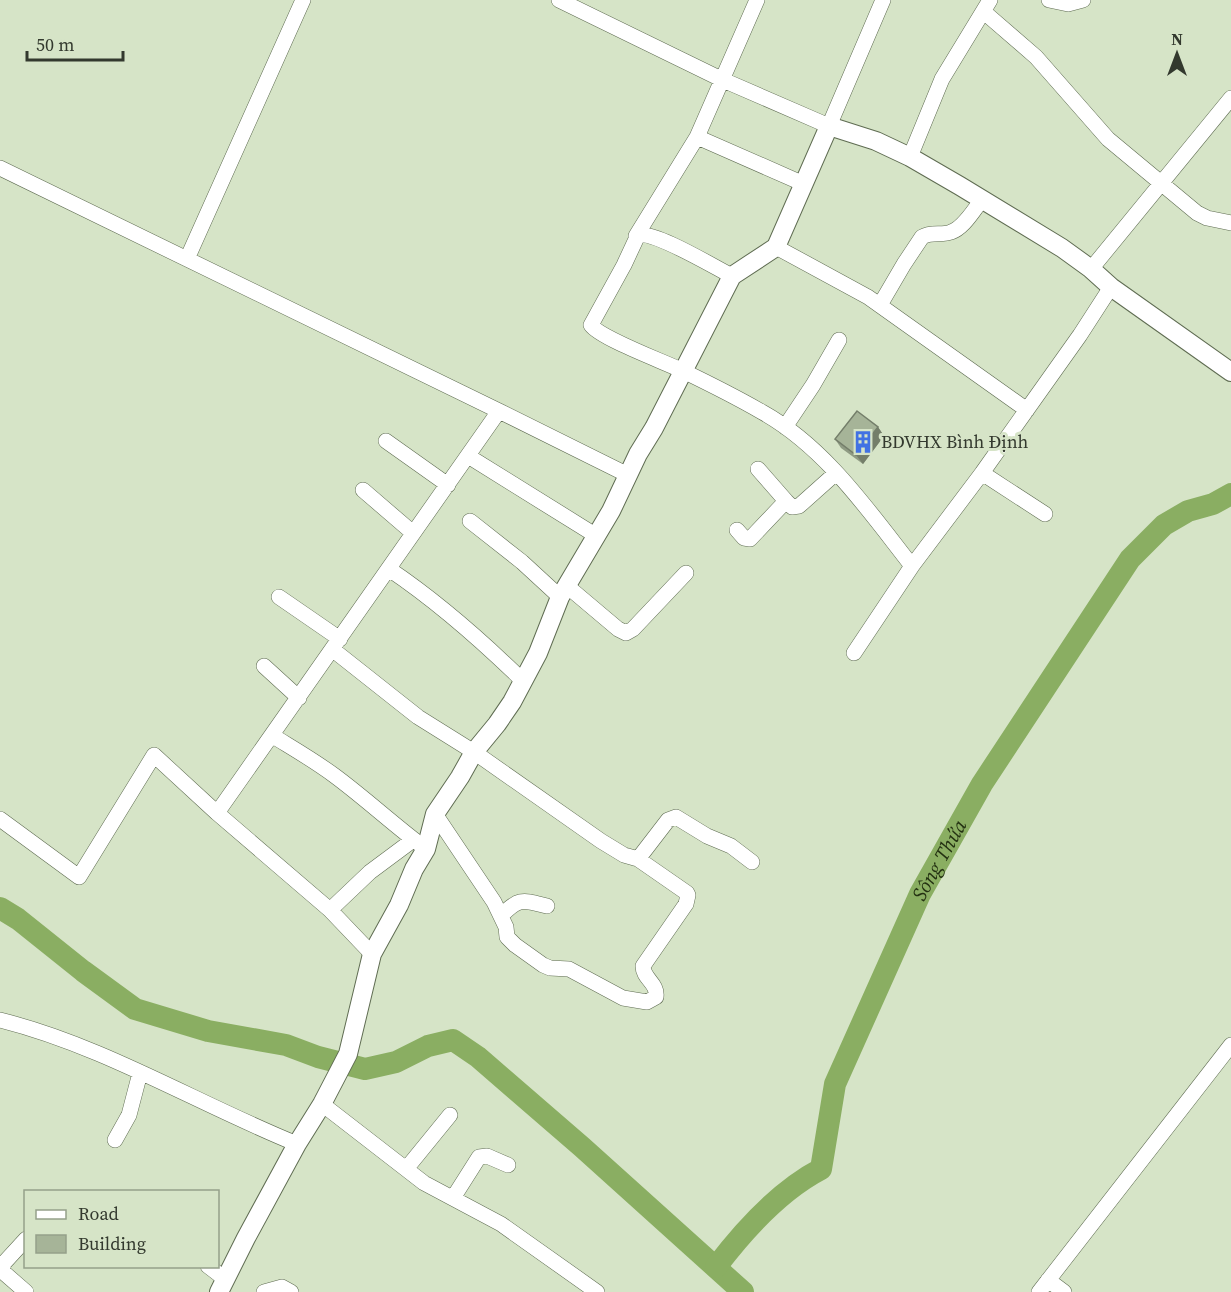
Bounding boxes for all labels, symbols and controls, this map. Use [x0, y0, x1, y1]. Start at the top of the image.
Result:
scale bar [27, 24, 123, 62]
north arrow [1147, 24, 1207, 84]
text: N [1171, 28, 1183, 50]
text: 50 m [36, 32, 74, 57]
building icon: BDVHX Bình Định [850, 429, 876, 455]
place label: BDVHX Bình Định [881, 429, 1029, 454]
water label: Sông Thứa [905, 814, 974, 905]
legend [24, 1190, 219, 1268]
text: Road [78, 1201, 119, 1226]
text: Building [78, 1231, 146, 1256]

